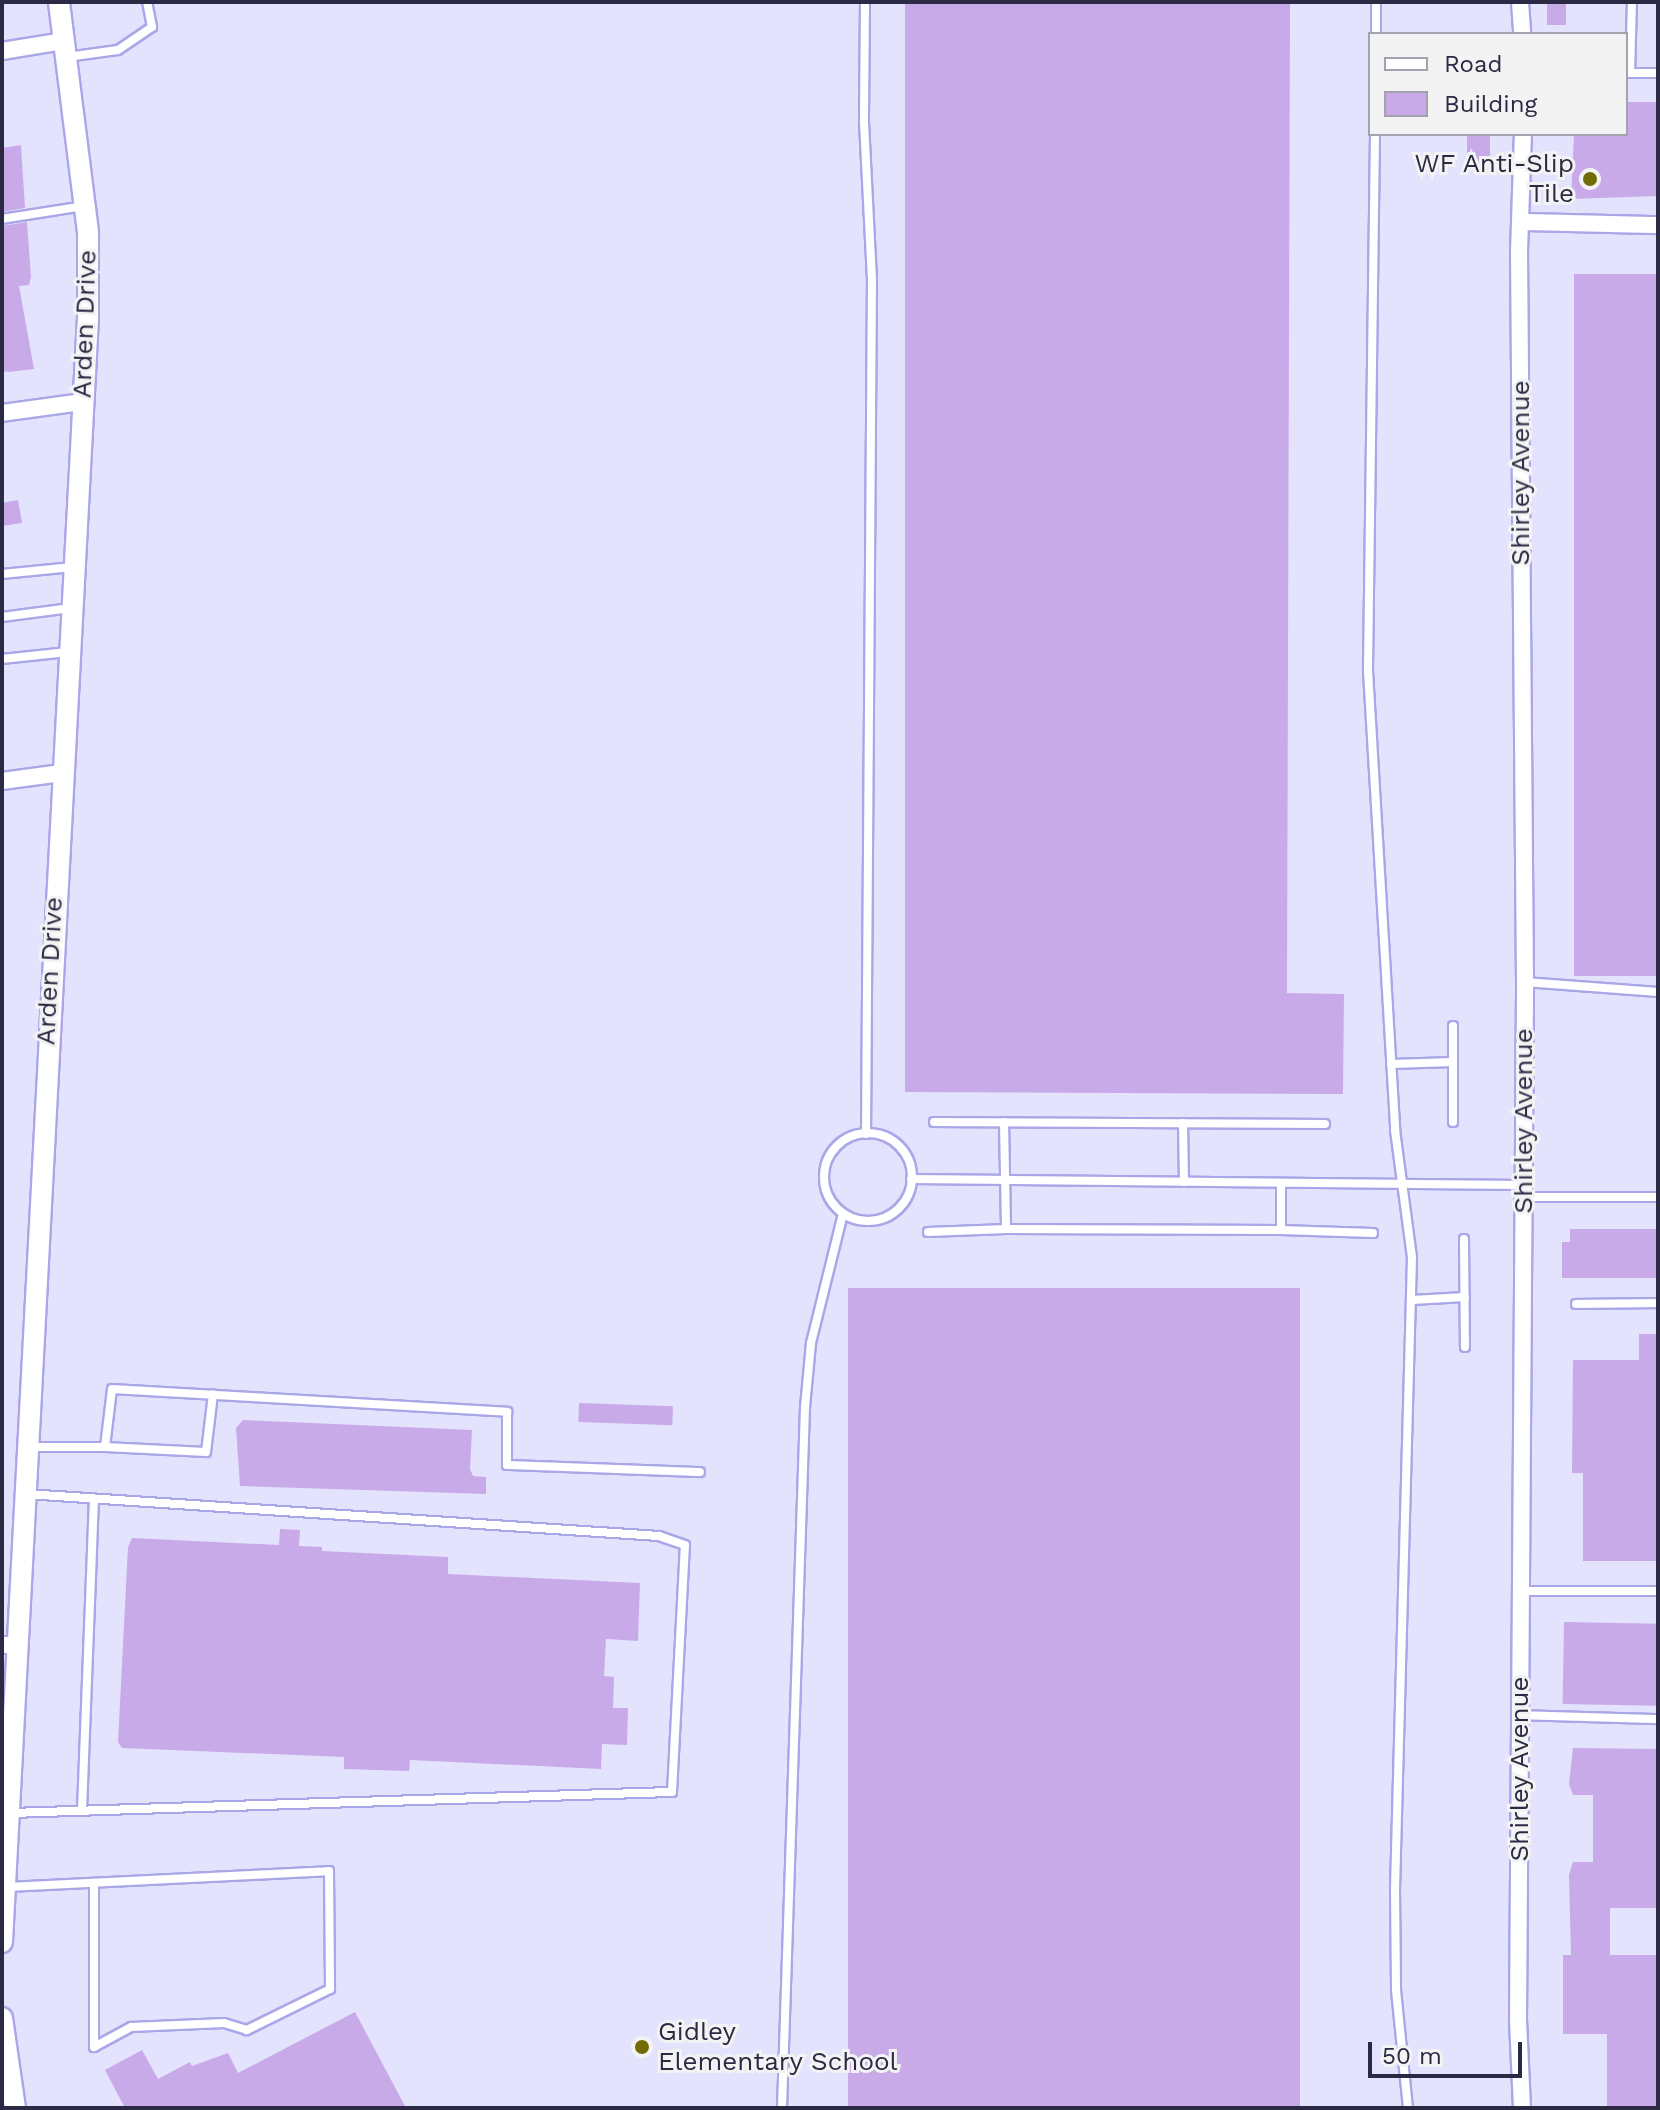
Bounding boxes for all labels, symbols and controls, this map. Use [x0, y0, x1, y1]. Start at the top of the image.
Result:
legend [1368, 32, 1628, 136]
text: Road [1444, 50, 1503, 78]
text: Building [1444, 90, 1537, 118]
place label: WF Anti-Slip Tile [1413, 148, 1574, 210]
marker: WF Anti-Slip Tile [1581, 170, 1599, 188]
street label: Arden Drive [67, 249, 103, 399]
street label: Shirley Avenue [1505, 380, 1537, 566]
street label: Arden Drive [31, 896, 69, 1046]
street label: Shirley Avenue [1508, 1028, 1540, 1214]
street label: Shirley Avenue [1504, 1676, 1536, 1862]
place label: Gidley Elementary School [658, 2016, 898, 2078]
scale bar [1372, 2026, 1526, 2076]
marker: Gidley Elementary School [633, 2038, 651, 2056]
text: 50 m [1382, 2042, 1442, 2070]

